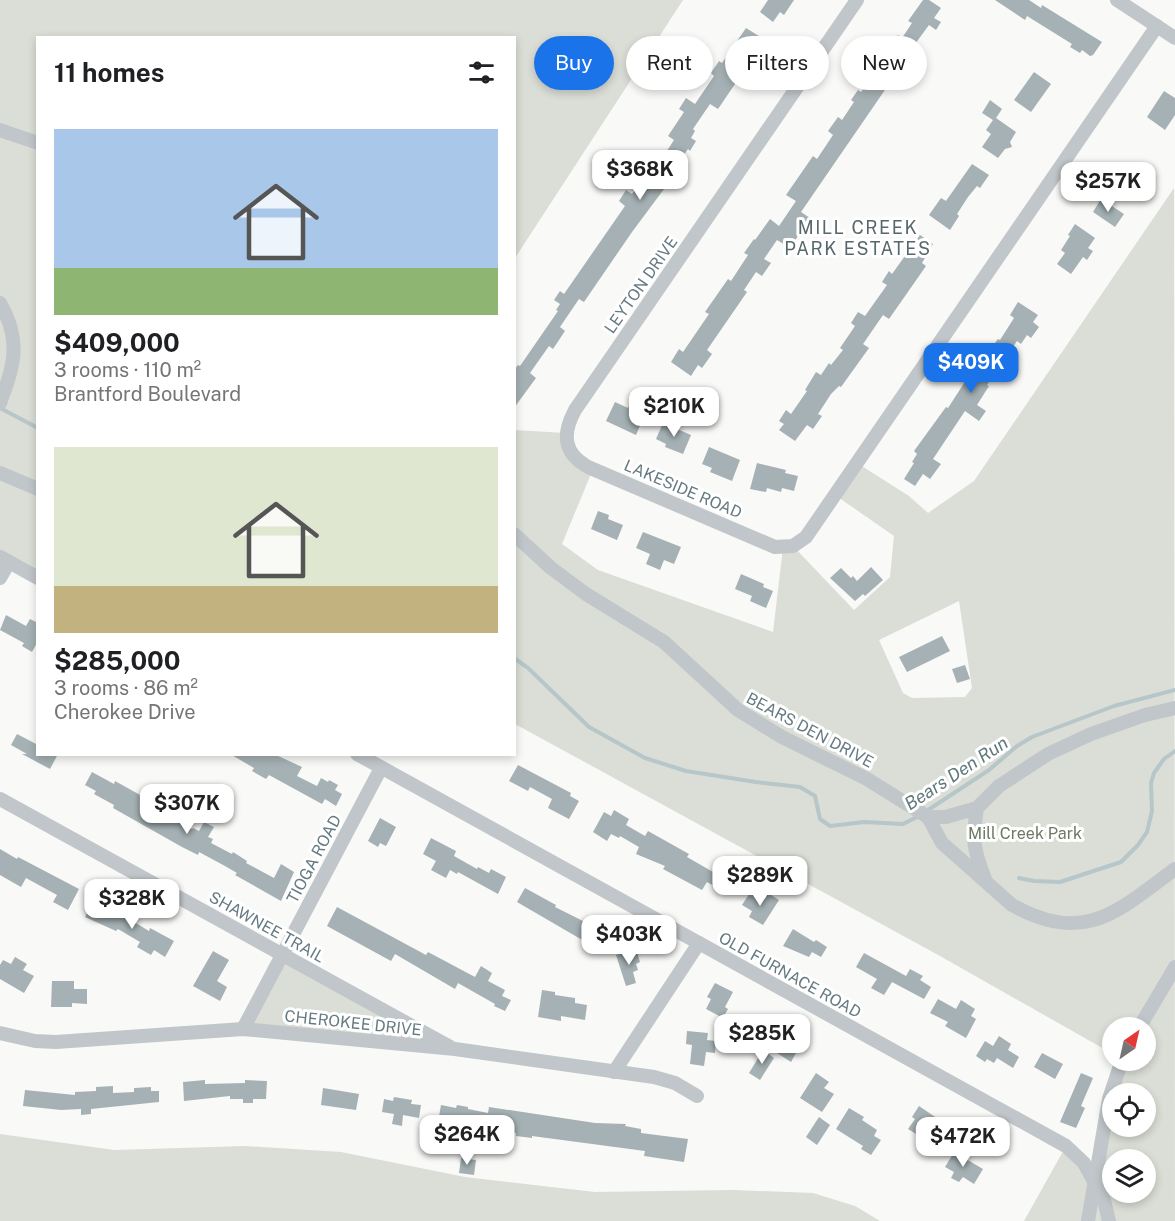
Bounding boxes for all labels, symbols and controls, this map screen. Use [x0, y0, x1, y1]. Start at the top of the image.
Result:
chip: Buy [534, 36, 614, 90]
chip: Rent [626, 36, 713, 90]
chip: Filters [725, 36, 829, 90]
chip: New [841, 36, 927, 90]
icon: filters [465, 56, 498, 89]
text: 11 homes [54, 57, 164, 88]
pin: $368K [598, 150, 682, 201]
text: $368K [606, 157, 674, 181]
pin: $257K [1066, 162, 1150, 213]
icon: home [222, 168, 330, 276]
text: $257K [1075, 169, 1141, 193]
district label: MILL CREEK PARK ESTATES [784, 217, 932, 259]
street label: LEYTON DRIVE [601, 233, 681, 337]
text: $409,000 [54, 327, 180, 358]
pin: $409K [929, 343, 1013, 394]
text: $409K [937, 350, 1005, 374]
text: 3 rooms · 110 m² [54, 358, 201, 382]
text: Brantford Boulevard [54, 382, 241, 406]
pin: $210K [632, 387, 716, 438]
text: $210K [643, 394, 705, 418]
street label: LAKESIDE ROAD [621, 456, 745, 522]
icon: home [222, 486, 330, 594]
text: $285,000 [54, 645, 181, 676]
text: 3 rooms · 86 m² [54, 676, 198, 700]
street label: BEARS DEN DRIVE [743, 688, 877, 772]
text: Cherokee Drive [54, 700, 196, 724]
water label: Bears Den Run [900, 732, 1012, 814]
pin: $307K [145, 784, 229, 835]
text: $307K [154, 791, 220, 815]
street label: TIOGA ROAD [283, 812, 345, 906]
park label: Mill Creek Park [968, 824, 1082, 843]
pin: $289K [718, 856, 802, 907]
text: $289K [726, 863, 794, 887]
pin: $328K [90, 879, 174, 930]
text: $328K [98, 886, 166, 910]
street label: SHAWNEE TRAIL [206, 887, 328, 967]
pin: $403K [587, 915, 671, 966]
text: $403K [595, 922, 663, 946]
street label: OLD FURNACE ROAD [716, 928, 864, 1022]
street label: CHEROKEE DRIVE [284, 1006, 422, 1040]
pin: $285K [720, 1014, 804, 1065]
north arrow [1102, 1017, 1156, 1071]
map controls [1102, 1017, 1156, 1203]
text: $285K [728, 1021, 796, 1045]
button: locate [1102, 1083, 1156, 1137]
pin: $264K [425, 1115, 509, 1166]
pin: $472K [921, 1117, 1005, 1168]
text: $264K [434, 1122, 500, 1146]
text: $472K [930, 1124, 996, 1148]
button: layers [1102, 1149, 1156, 1203]

